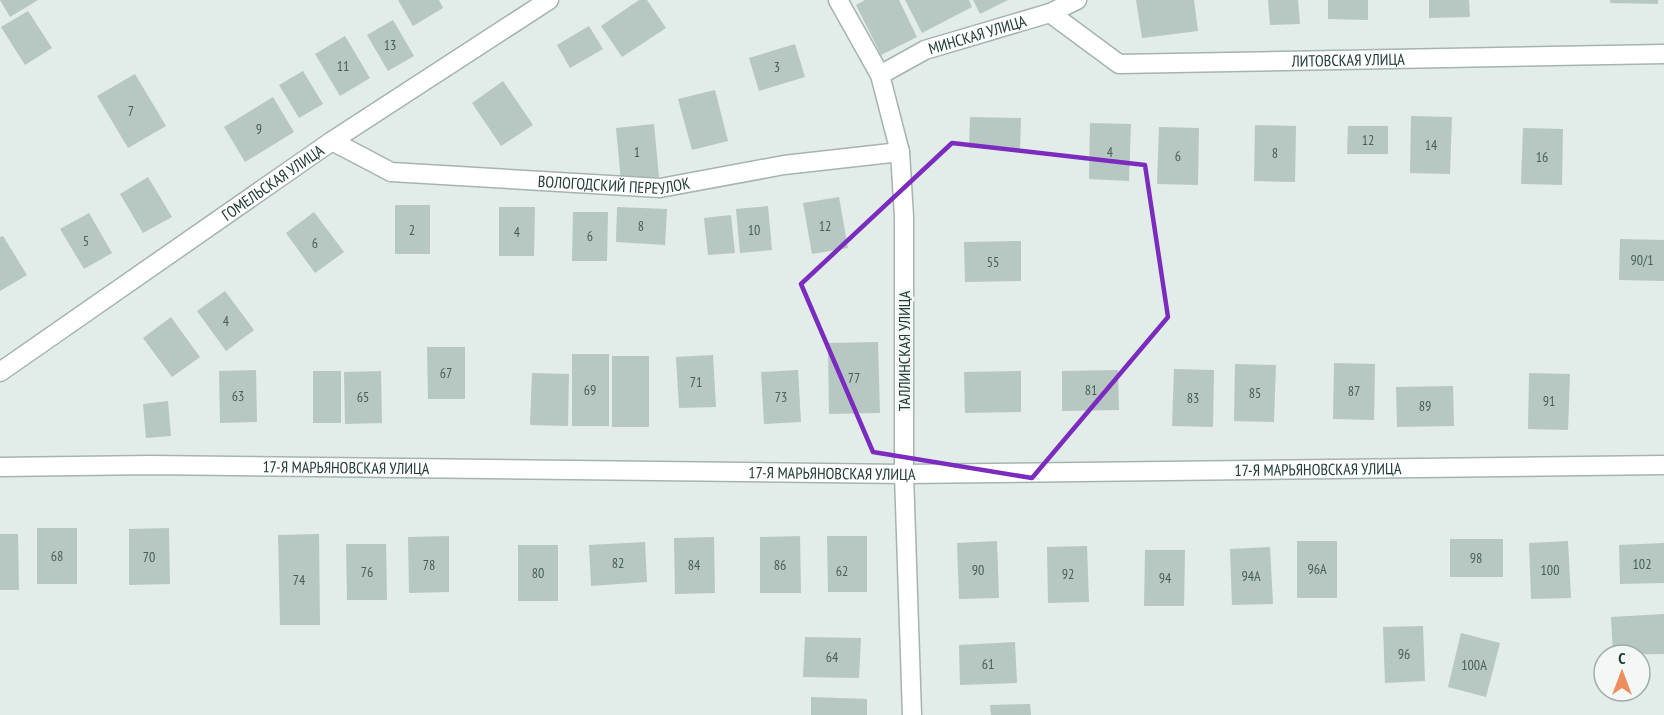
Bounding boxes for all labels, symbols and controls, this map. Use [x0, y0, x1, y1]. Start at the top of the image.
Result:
street label: МИНСКАЯ УЛИЦА [926, 10, 1029, 58]
house number: 13 [384, 36, 396, 54]
street label: ЛИТОВСКАЯ УЛИЦА [1290, 49, 1405, 71]
house number: 11 [337, 57, 349, 75]
house number: 3 [774, 58, 780, 76]
house number: 7 [128, 102, 134, 120]
house number: 9 [256, 120, 262, 138]
house number: 12 [1362, 131, 1374, 149]
house number: 14 [1425, 136, 1438, 154]
street label: ГОМЕЛЬСКАЯ УЛИЦА [218, 140, 328, 225]
house number: 1 [634, 143, 640, 161]
house number: 4 [1107, 143, 1114, 161]
house number: 8 [1272, 144, 1278, 162]
house number: 6 [1175, 147, 1181, 165]
house number: 16 [1536, 148, 1548, 166]
street label: ВОЛОГОДСКИЙ ПЕРЕУЛОК [537, 171, 692, 198]
house number: 8 [638, 217, 644, 235]
house number: 12 [819, 217, 831, 235]
house number: 2 [409, 221, 415, 239]
house number: 10 [748, 221, 760, 239]
house number: 4 [514, 223, 521, 241]
house number: 6 [587, 227, 593, 245]
house number: 5 [83, 232, 89, 250]
house number: 6 [312, 234, 318, 252]
house number: 90/1 [1630, 251, 1654, 269]
house number: 55 [987, 253, 999, 271]
street label: ТАЛЛИНСКАЯ УЛИЦА [894, 290, 914, 411]
house number: 4 [223, 312, 230, 330]
house number: 67 [440, 364, 452, 382]
house number: 77 [848, 369, 860, 387]
house number: 71 [690, 373, 702, 391]
house number: 69 [584, 381, 596, 399]
house number: 81 [1085, 381, 1097, 399]
house number: 87 [1348, 382, 1360, 400]
house number: 85 [1249, 384, 1261, 402]
house number: 63 [232, 387, 244, 405]
house number: 65 [357, 388, 369, 406]
house number: 73 [775, 388, 787, 406]
house number: 83 [1187, 389, 1199, 407]
house number: 91 [1543, 392, 1555, 410]
house number: 89 [1419, 397, 1431, 415]
street label: 17-Я МАРЬЯНОВСКАЯ УЛИЦА [262, 456, 430, 478]
street label: 17-Я МАРЬЯНОВСКАЯ УЛИЦА [1234, 458, 1402, 480]
street label: 17-Я МАРЬЯНОВСКАЯ УЛИЦА [748, 462, 916, 484]
house number: 68 [51, 547, 63, 565]
house number: 70 [143, 548, 155, 566]
house number: 98 [1470, 549, 1482, 567]
house number: 82 [612, 554, 624, 572]
house number: 102 [1633, 555, 1651, 573]
house number: 78 [423, 556, 435, 574]
house number: 84 [688, 556, 701, 574]
house number: 86 [774, 556, 786, 574]
house number: 96А [1307, 560, 1327, 578]
house number: 90 [972, 561, 984, 579]
house number: 100 [1541, 561, 1559, 579]
house number: 62 [836, 562, 848, 580]
house number: 76 [361, 563, 373, 581]
house number: 80 [532, 564, 544, 582]
house number: 92 [1062, 565, 1074, 583]
house number: 94А [1241, 567, 1261, 585]
house number: 94 [1159, 569, 1172, 587]
house number: 74 [293, 571, 306, 589]
north arrow [1592, 643, 1652, 703]
house number: 96 [1398, 645, 1410, 663]
house number: 64 [826, 648, 839, 666]
text: С [1618, 648, 1626, 668]
house number: 61 [982, 655, 994, 673]
house number: 100А [1461, 656, 1487, 674]

